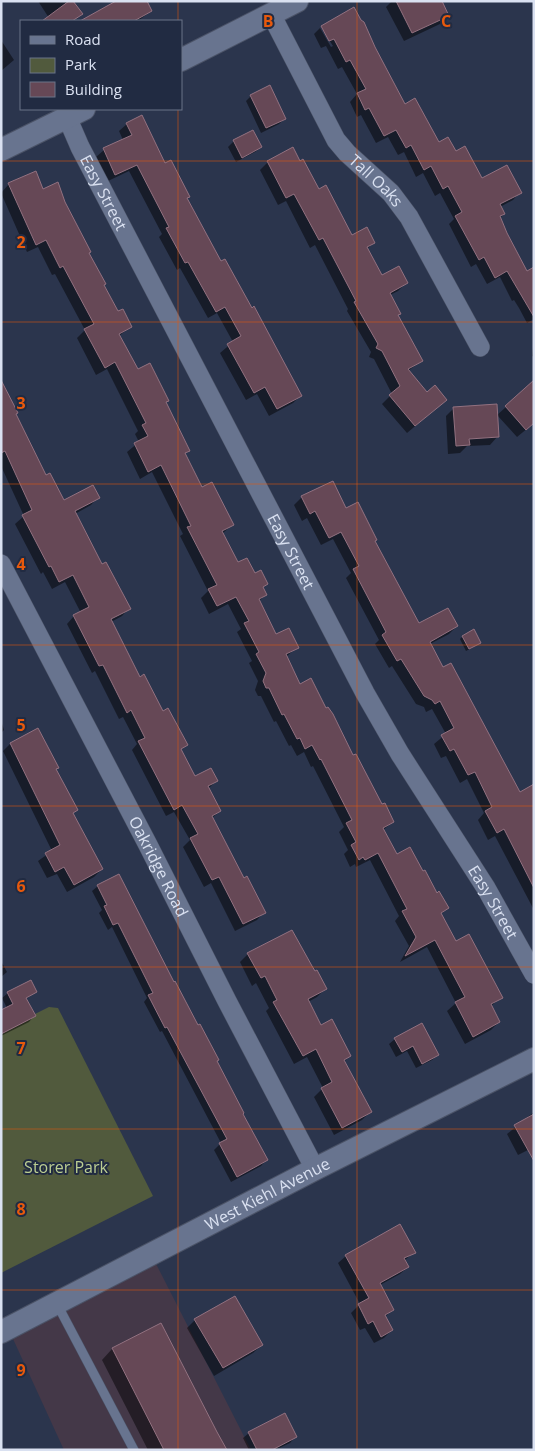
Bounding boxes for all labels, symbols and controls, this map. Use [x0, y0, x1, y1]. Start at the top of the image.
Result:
text: B [263, 10, 273, 32]
text: C [441, 10, 451, 32]
legend [20, 20, 182, 110]
text: Road [65, 29, 101, 49]
text: Park [65, 54, 96, 74]
text: Building [65, 79, 122, 99]
street label: Tall Oaks [344, 149, 408, 211]
street label: Easy Street [75, 151, 133, 234]
text: 2 [16, 231, 26, 253]
text: 3 [16, 392, 26, 414]
street label: Easy Street [262, 510, 320, 593]
text: 4 [16, 553, 26, 575]
text: 5 [16, 714, 26, 736]
street label: Oakridge Road [124, 812, 193, 920]
street label: Easy Street [463, 861, 524, 943]
text: 6 [16, 875, 26, 897]
text: 7 [16, 1037, 26, 1059]
street label: West Kiehl Avenue [201, 1152, 333, 1235]
park label: Storer Park [24, 1156, 108, 1178]
text: 8 [16, 1198, 26, 1220]
text: 9 [16, 1359, 26, 1381]

